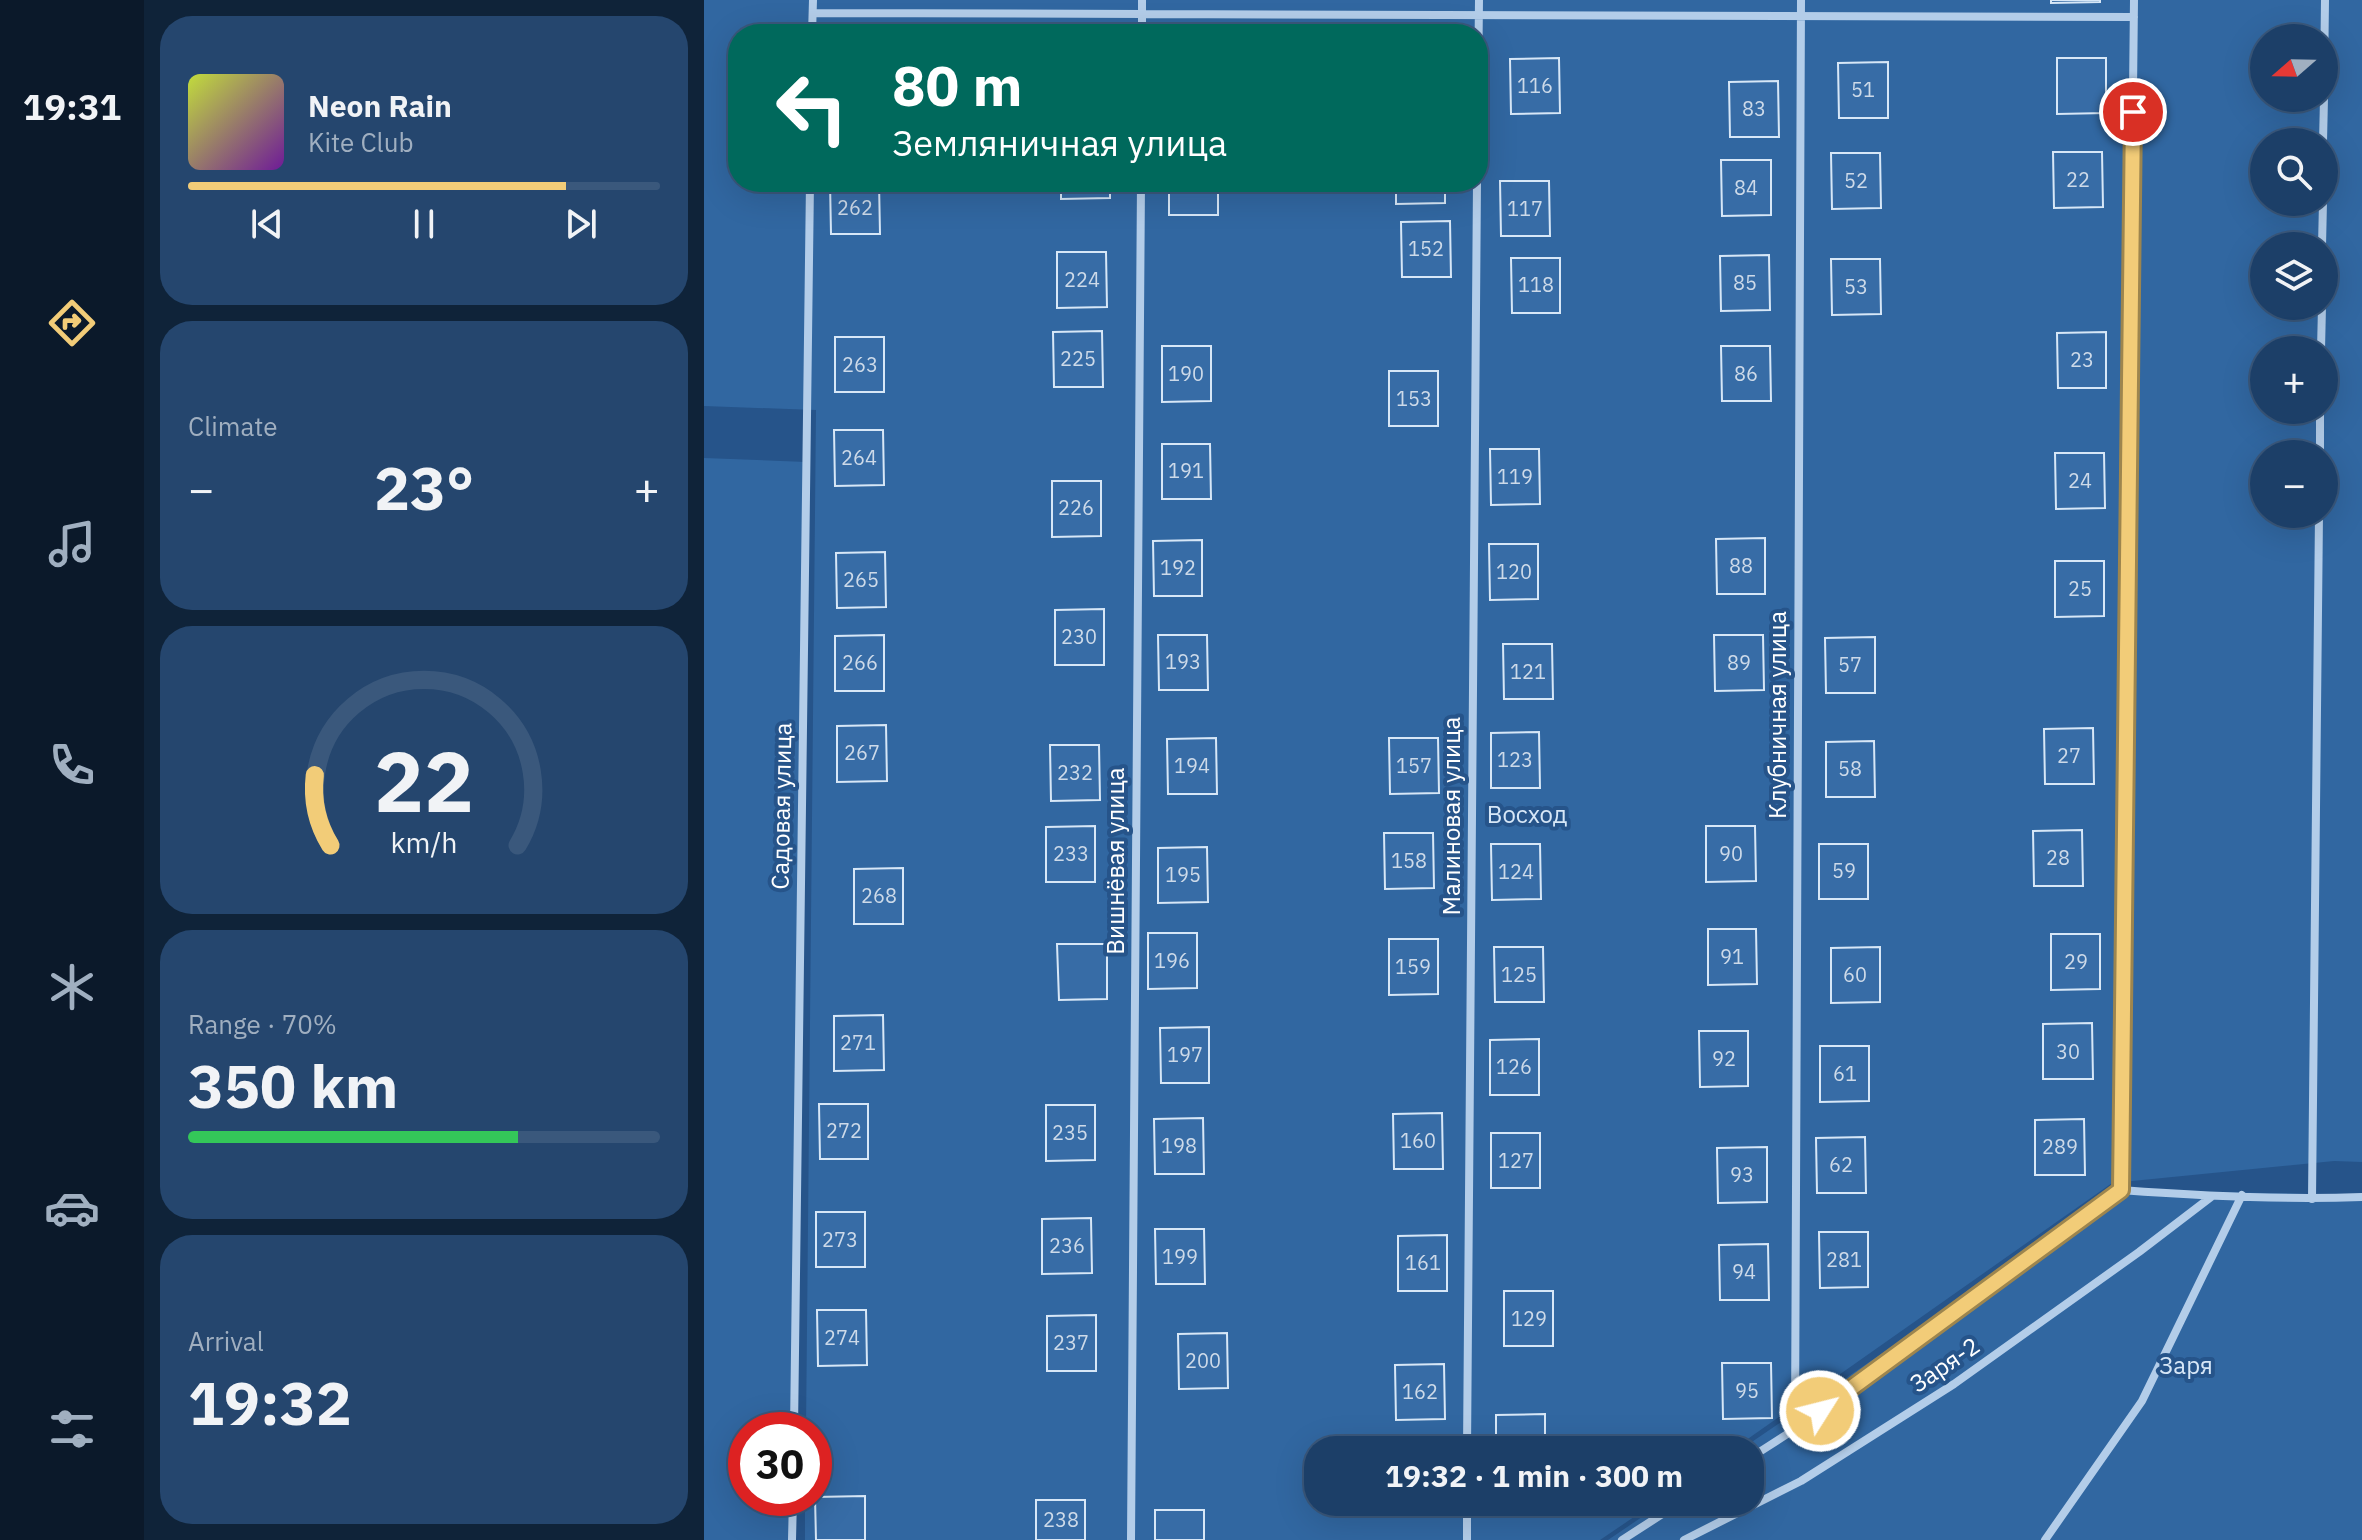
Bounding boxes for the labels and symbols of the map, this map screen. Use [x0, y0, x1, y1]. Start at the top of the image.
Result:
north arrow [2250, 24, 2338, 112]
house number: 116 [1517, 72, 1553, 99]
house number: 51 [1851, 76, 1875, 103]
pin [2099, 78, 2167, 146]
house number: 83 [1742, 95, 1766, 122]
house number: 22 [2066, 166, 2090, 193]
house number: 52 [1844, 167, 1868, 194]
house number: 84 [1734, 174, 1758, 201]
house number: 262 [837, 194, 873, 221]
house number: 117 [1507, 195, 1543, 222]
house number: 152 [1408, 235, 1444, 262]
house number: 224 [1064, 266, 1100, 293]
house number: 85 [1733, 269, 1757, 296]
house number: 118 [1518, 271, 1554, 298]
house number: 53 [1844, 273, 1868, 300]
house number: 225 [1060, 345, 1096, 372]
house number: 23 [2070, 346, 2094, 373]
house number: 263 [842, 351, 878, 378]
house number: 190 [1168, 360, 1204, 387]
house number: 86 [1734, 360, 1758, 387]
house number: 153 [1396, 385, 1432, 412]
house number: 264 [841, 444, 877, 471]
house number: 191 [1168, 457, 1204, 484]
house number: 119 [1497, 463, 1533, 490]
house number: 24 [2068, 467, 2092, 494]
house number: 226 [1058, 494, 1094, 521]
house number: 88 [1729, 552, 1753, 579]
house number: 192 [1160, 554, 1196, 581]
house number: 120 [1496, 558, 1532, 585]
house number: 265 [843, 566, 879, 593]
house number: 25 [2068, 575, 2092, 602]
street label: Клубничная улица [1761, 611, 1793, 819]
house number: 230 [1061, 623, 1097, 650]
house number: 193 [1165, 648, 1201, 675]
house number: 266 [842, 649, 878, 676]
house number: 89 [1727, 649, 1751, 676]
house number: 57 [1838, 651, 1862, 678]
house number: 121 [1510, 658, 1546, 685]
street label: Малиновая улица [1435, 716, 1467, 915]
street label: Садовая улица [764, 722, 798, 890]
house number: 267 [844, 739, 880, 766]
house number: 27 [2057, 742, 2081, 769]
house number: 123 [1497, 746, 1533, 773]
house number: 194 [1174, 752, 1210, 779]
house number: 157 [1396, 752, 1432, 779]
house number: 58 [1838, 755, 1862, 782]
house number: 232 [1057, 759, 1093, 786]
street label: Вишнёвая улица [1099, 767, 1131, 955]
park label: Восход [1487, 798, 1567, 830]
house number: 233 [1053, 840, 1089, 867]
house number: 90 [1719, 840, 1743, 867]
house number: 28 [2046, 844, 2070, 871]
house number: 158 [1391, 847, 1427, 874]
house number: 59 [1832, 857, 1856, 884]
house number: 124 [1498, 858, 1534, 885]
house number: 195 [1165, 861, 1201, 888]
house number: 268 [861, 882, 897, 909]
house number: 91 [1720, 943, 1744, 970]
house number: 196 [1154, 947, 1190, 974]
house number: 29 [2064, 948, 2088, 975]
house number: 159 [1395, 953, 1431, 980]
house number: 125 [1501, 961, 1537, 988]
house number: 60 [1843, 961, 1867, 988]
house number: 271 [840, 1029, 876, 1056]
house number: 30 [2056, 1038, 2080, 1065]
house number: 197 [1167, 1041, 1203, 1068]
house number: 92 [1712, 1045, 1736, 1072]
house number: 126 [1496, 1053, 1532, 1080]
house number: 61 [1833, 1060, 1857, 1087]
house number: 272 [826, 1117, 862, 1144]
house number: 235 [1052, 1119, 1088, 1146]
house number: 160 [1400, 1127, 1436, 1154]
house number: 198 [1161, 1132, 1197, 1159]
house number: 289 [2042, 1133, 2078, 1160]
house number: 127 [1498, 1147, 1534, 1174]
house number: 62 [1829, 1151, 1853, 1178]
house number: 93 [1730, 1161, 1754, 1188]
house number: 273 [822, 1226, 858, 1253]
house number: 236 [1049, 1232, 1085, 1259]
house number: 199 [1162, 1243, 1198, 1270]
house number: 281 [1826, 1246, 1862, 1273]
house number: 161 [1405, 1249, 1441, 1276]
house number: 94 [1732, 1258, 1756, 1285]
house number: 129 [1511, 1305, 1547, 1332]
house number: 274 [824, 1324, 860, 1351]
house number: 237 [1053, 1329, 1089, 1356]
street label: Заря-2 [1903, 1329, 1986, 1399]
house number: 200 [1185, 1347, 1221, 1374]
park label: Заря [2159, 1349, 2213, 1381]
position arrow [1778, 1369, 1862, 1453]
house number: 95 [1735, 1377, 1759, 1404]
house number: 162 [1402, 1378, 1438, 1405]
speed limit sign: 30 [728, 1412, 832, 1516]
house number: 238 [1043, 1506, 1079, 1533]

